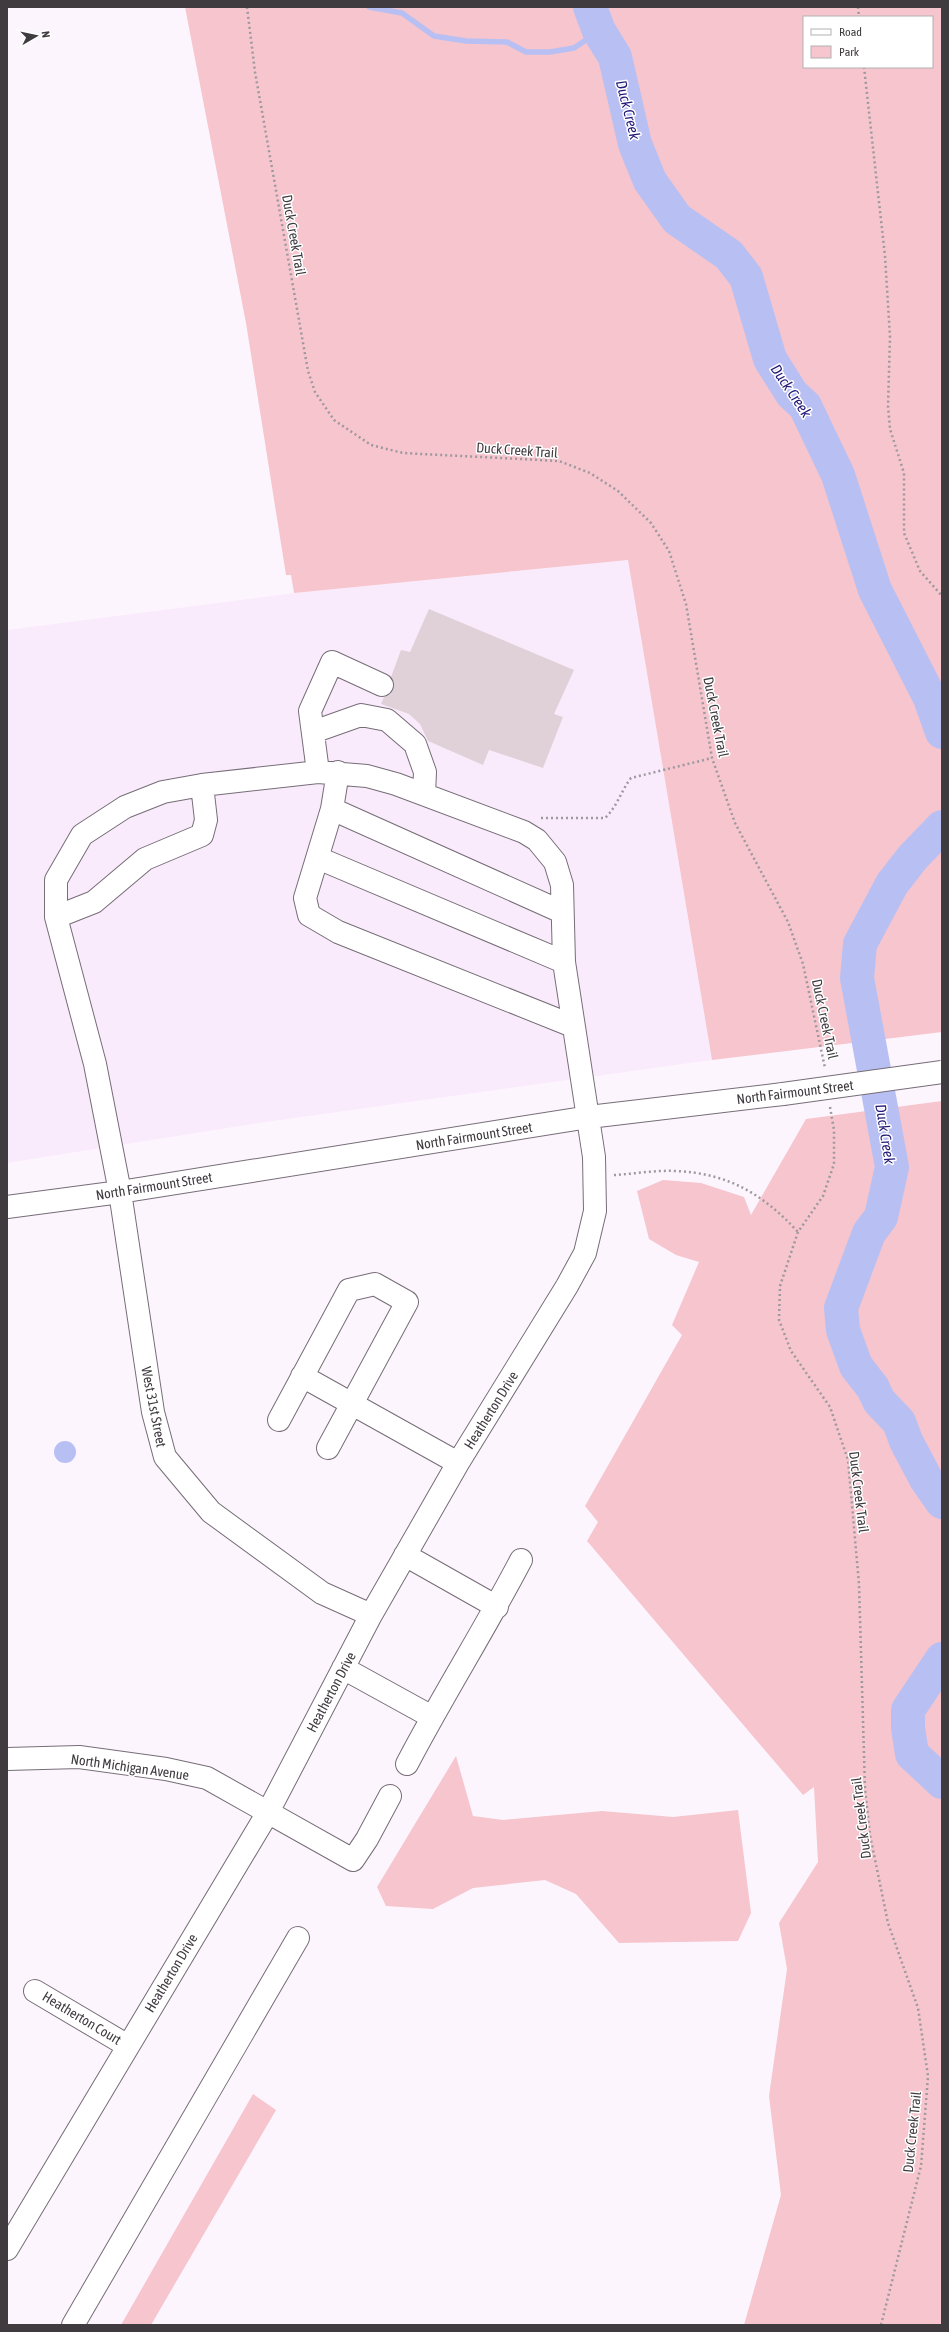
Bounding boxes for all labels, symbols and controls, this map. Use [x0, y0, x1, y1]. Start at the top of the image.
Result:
north arrow [16, 16, 56, 56]
legend [803, 16, 933, 68]
text: Road [839, 25, 862, 39]
text: N [39, 30, 52, 39]
text: Park [839, 45, 860, 59]
water label: Duck Creek [613, 78, 644, 142]
street label: Duck Creek Trail [279, 193, 309, 277]
water label: Duck Creek [767, 361, 816, 421]
street label: Duck Creek Trail [476, 439, 559, 461]
street label: Duck Creek Trail [700, 675, 732, 759]
street label: Duck Creek Trail [809, 977, 841, 1061]
street label: North Fairmount Street [736, 1077, 854, 1107]
water label: Duck Creek [872, 1103, 899, 1166]
street label: North Fairmount Street [415, 1119, 533, 1153]
street label: North Fairmount Street [95, 1169, 213, 1203]
street label: West 31st Street [138, 1365, 170, 1449]
street label: Heatherton Drive [461, 1368, 521, 1452]
street label: Duck Creek Trail [846, 1451, 872, 1534]
street label: Heatherton Drive [303, 1649, 359, 1735]
street label: North Michigan Avenue [70, 1751, 190, 1783]
street label: Duck Creek Trail [848, 1776, 874, 1859]
street label: Heatherton Drive [141, 1931, 201, 2015]
street label: Heatherton Court [40, 1988, 124, 2048]
street label: Duck Creek Trail [900, 2090, 924, 2173]

